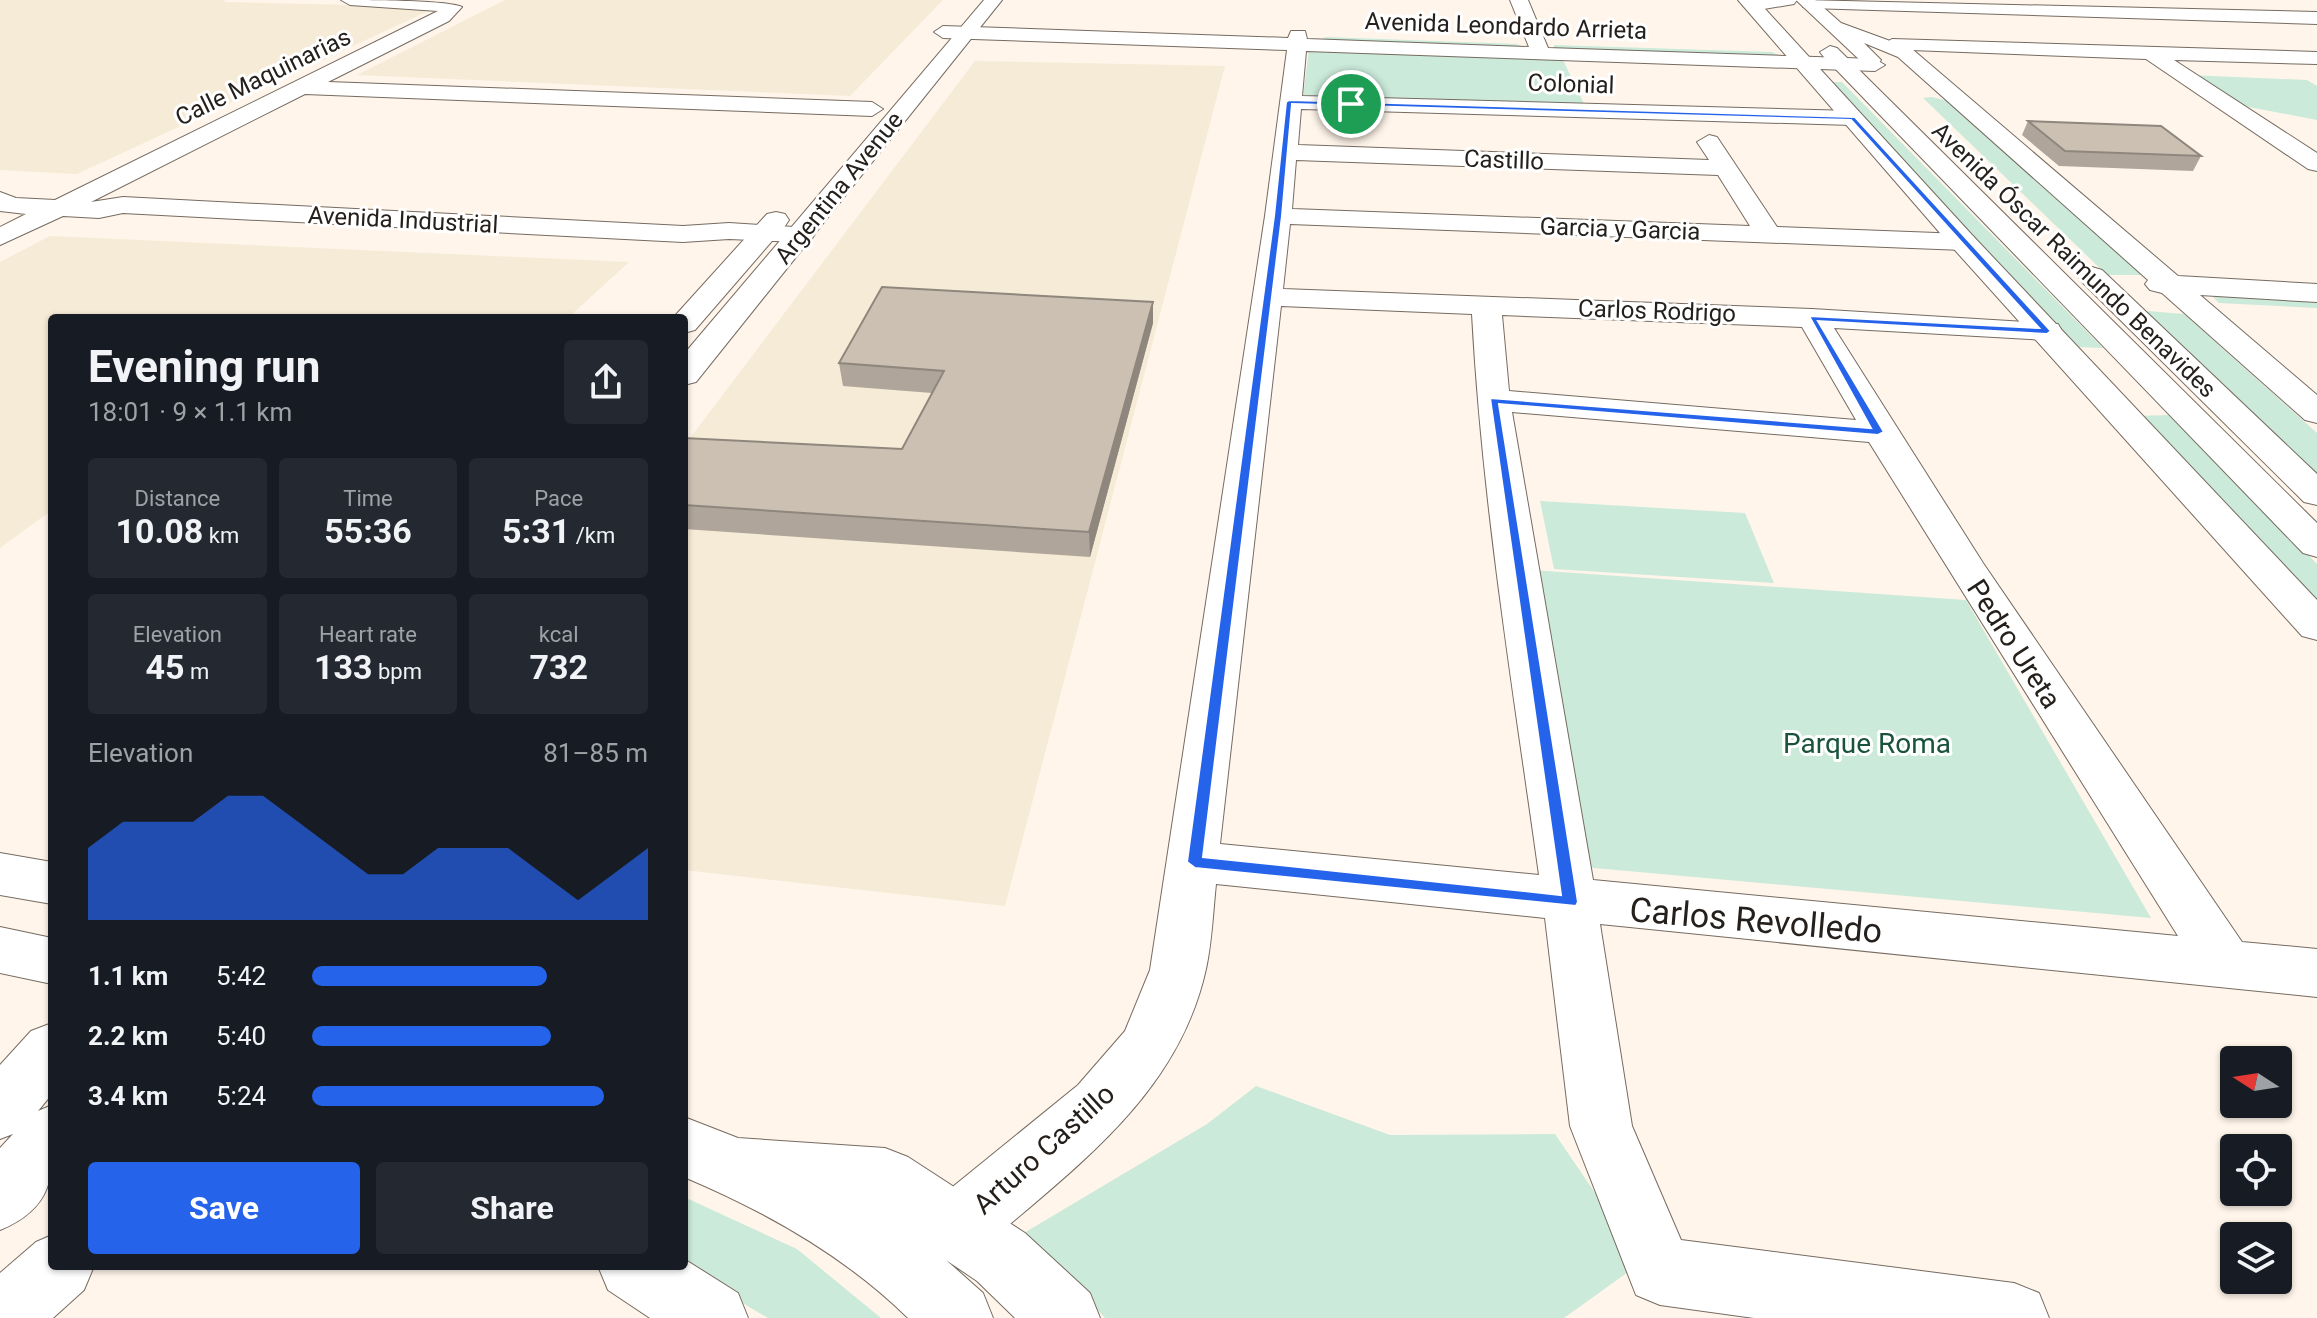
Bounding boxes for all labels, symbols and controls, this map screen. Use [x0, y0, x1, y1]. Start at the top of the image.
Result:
street label: Avenida Leondardo Arrieta [1364, 7, 1648, 45]
street label: Calle Maquinarias [171, 22, 355, 132]
street label: Colonial [1527, 68, 1615, 100]
pin [1317, 70, 1385, 138]
icon: arrive [1329, 82, 1373, 126]
street label: Argentina Avenue [769, 106, 909, 270]
street label: Avenida Óscar Raimundo Benavides [1926, 117, 2222, 403]
street label: Castillo [1463, 145, 1545, 175]
street label: Avenida Industrial [307, 201, 499, 239]
street label: Garcia y Garcia [1539, 212, 1701, 246]
street label: Carlos Rodrigo [1578, 294, 1736, 328]
button: share [564, 340, 648, 424]
text: Evening run [88, 341, 320, 393]
text: 18:01 · 9 × 1.1 km [88, 397, 292, 427]
text: Distance [135, 486, 220, 511]
text: Time [343, 486, 393, 511]
text: Pace [534, 486, 583, 511]
text: 10.08 [115, 511, 203, 551]
text: 55:36 [324, 511, 412, 551]
text: 5:31 [502, 511, 570, 551]
text: km [203, 523, 239, 548]
text: /km [570, 523, 615, 548]
street label: Pedro Ureta [1960, 573, 2068, 715]
text: Elevation [133, 622, 222, 647]
text: Heart rate [319, 622, 417, 647]
text: kcal [539, 622, 579, 647]
text: 45 [145, 647, 184, 687]
text: 133 [314, 647, 373, 687]
text: 732 [529, 647, 588, 687]
text: m [184, 659, 209, 684]
text: bpm [373, 659, 422, 684]
park label: Parque Roma [1783, 727, 1951, 760]
text: Elevation [88, 738, 193, 768]
text: 81–85 m [543, 738, 648, 768]
street label: Carlos Revolledo [1628, 889, 1884, 951]
text: 1.1 km [88, 961, 168, 991]
text: 5:42 [216, 961, 266, 991]
text: 2.2 km [88, 1021, 168, 1051]
text: 5:40 [216, 1021, 266, 1051]
north arrow [2220, 1046, 2292, 1118]
map controls [2220, 1046, 2292, 1294]
street label: Arturo Castillo [967, 1077, 1121, 1221]
text: 3.4 km [88, 1081, 168, 1111]
text: 5:24 [216, 1081, 266, 1111]
button: locate [2220, 1134, 2292, 1206]
button: Save [88, 1162, 360, 1254]
button: Share [376, 1162, 648, 1254]
button: layers [2220, 1222, 2292, 1294]

